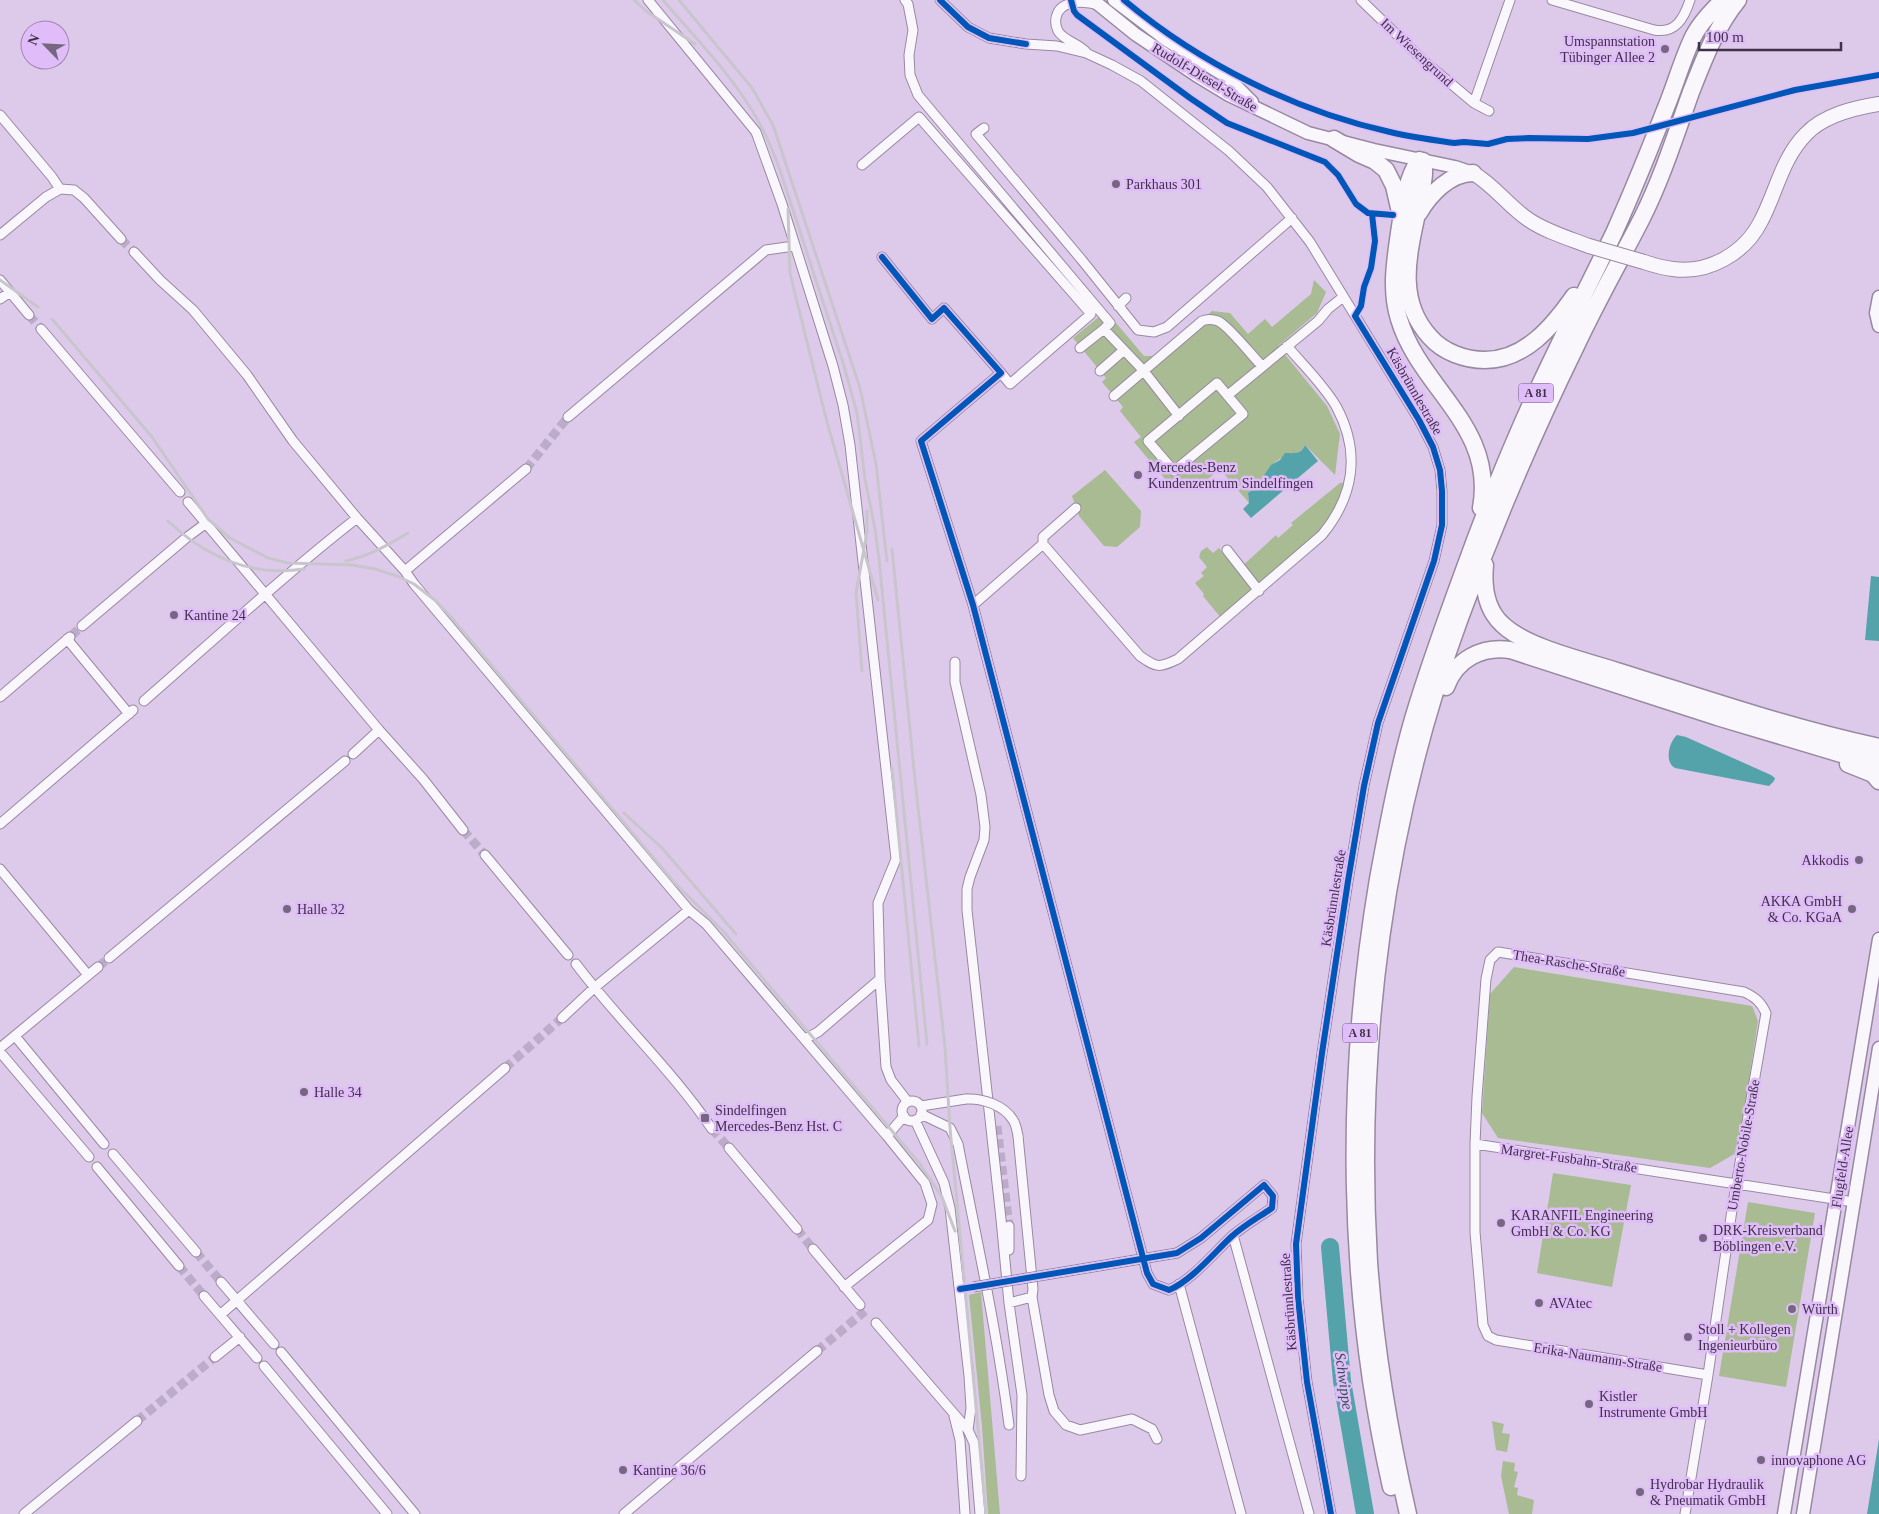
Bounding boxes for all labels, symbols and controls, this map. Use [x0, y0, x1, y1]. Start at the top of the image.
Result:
street label: Im Wiesengrund [1378, 15, 1456, 90]
north arrow [20, 20, 70, 70]
scale bar [1699, 20, 1842, 52]
text: 100 m [1706, 29, 1744, 45]
text: N [25, 32, 42, 48]
place label: Umspannstation Tübinger Allee 2 [1560, 34, 1655, 65]
street label: Rudolf-Diesel-Straße [1150, 40, 1260, 115]
marker: Umspannstation Tübinger Allee 2 [1659, 43, 1671, 55]
place label: Parkhaus 301 [1126, 177, 1202, 192]
marker: Parkhaus 301 [1110, 178, 1122, 190]
street label: Käsbrünnlestraße [1384, 345, 1446, 437]
road number: A 81 [1518, 383, 1554, 402]
place label: Mercedes-Benz Kundenzentrum Sindelfingen [1148, 460, 1313, 491]
marker: Mercedes-Benz Kundenzentrum Sindelfingen [1132, 469, 1144, 481]
place label: Kantine 24 [184, 608, 246, 623]
marker: Kantine 24 [168, 609, 180, 621]
street label: Käsbrünnlestraße [1318, 849, 1349, 948]
place label: Akkodis [1802, 853, 1849, 868]
marker: Akkodis [1853, 854, 1865, 866]
place label: AKKA GmbH & Co. KGaA [1761, 894, 1843, 925]
place label: Halle 32 [297, 902, 345, 917]
marker: Halle 32 [281, 903, 293, 915]
marker: AKKA GmbH & Co. KGaA [1846, 903, 1858, 915]
street label: Thea-Rasche-Straße [1512, 947, 1626, 980]
road number: A 81 [1342, 1024, 1378, 1042]
street label: Umberto-Nobile-Straße [1725, 1078, 1762, 1212]
place label: Halle 34 [314, 1085, 362, 1100]
marker: Halle 34 [298, 1086, 310, 1098]
place label: Sindelfingen Mercedes-Benz Hst. C [715, 1103, 842, 1134]
marker: Sindelfingen Mercedes-Benz Hst. C [699, 1112, 711, 1124]
street label: Flugfeld-Allee [1829, 1125, 1856, 1209]
street label: Margret-Fusbahn-Straße [1500, 1142, 1638, 1175]
place label: KARANFIL Engineering GmbH & Co. KG [1511, 1208, 1653, 1239]
marker: KARANFIL Engineering GmbH & Co. KG [1495, 1217, 1507, 1229]
place label: DRK-Kreisverband Böblingen e.V. [1713, 1223, 1823, 1254]
marker: DRK-Kreisverband Böblingen e.V. [1697, 1232, 1709, 1244]
street label: Käsbrünnlestraße [1278, 1253, 1299, 1351]
place label: AVAtec [1549, 1296, 1592, 1311]
marker: AVAtec [1533, 1297, 1545, 1309]
place label: Würth [1802, 1302, 1838, 1317]
marker: Würth [1786, 1303, 1798, 1315]
place label: Stoll + Kollegen Ingenieurbüro [1698, 1322, 1791, 1353]
marker: Stoll + Kollegen Ingenieurbüro [1682, 1331, 1694, 1343]
street label: Erika-Naumann-Straße [1533, 1340, 1663, 1375]
water label: Schwippe [1332, 1351, 1356, 1411]
place label: Kistler Instrumente GmbH [1599, 1389, 1707, 1420]
marker: Kistler Instrumente GmbH [1583, 1398, 1595, 1410]
place label: innovaphone AG [1771, 1453, 1866, 1468]
marker: innovaphone AG [1755, 1454, 1767, 1466]
place label: Kantine 36/6 [633, 1463, 706, 1478]
marker: Kantine 36/6 [617, 1464, 629, 1476]
place label: Hydrobar Hydraulik & Pneumatik GmbH [1650, 1477, 1766, 1508]
marker: Hydrobar Hydraulik & Pneumatik GmbH [1634, 1486, 1646, 1498]

